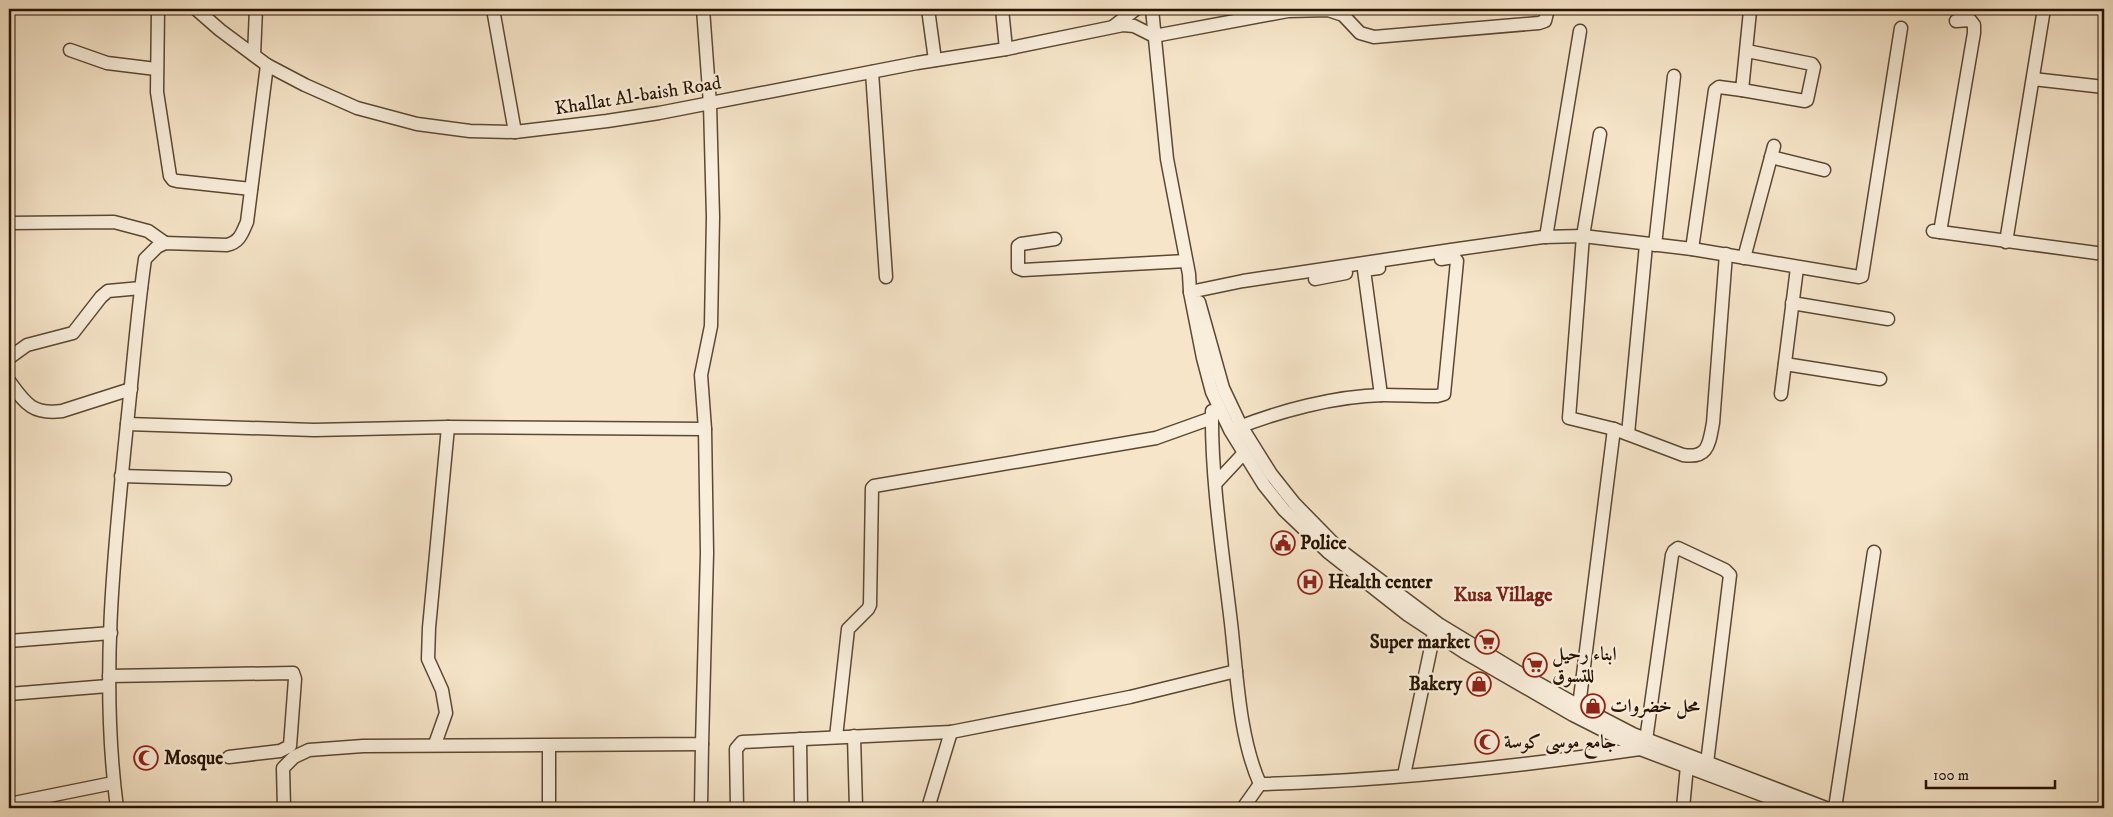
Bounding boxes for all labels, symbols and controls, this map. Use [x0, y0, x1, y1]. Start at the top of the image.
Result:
street label: Khallat Al-baish Road [553, 71, 723, 121]
public building icon: Police [1270, 530, 1296, 556]
place label: Police [1300, 532, 1347, 555]
hospital icon: Health center [1297, 569, 1323, 595]
place label: Health center [1328, 571, 1433, 594]
district label: Kusa Village [1453, 583, 1553, 608]
supermarket icon: Super market [1474, 629, 1500, 655]
place label: Super market [1370, 631, 1471, 654]
place label: ابناء رحيل للتسوق [1552, 643, 1617, 688]
supermarket icon: ابناء رحيل للتسوق [1522, 652, 1548, 678]
shop icon: Bakery [1466, 671, 1492, 697]
place label: Bakery [1409, 673, 1463, 696]
shop icon: محل خضروات [1580, 693, 1606, 719]
place label: محل خضروات [1610, 695, 1700, 719]
mosque icon: جامع موسى كوسة [1474, 729, 1500, 755]
place label: جامع موسى كوسة [1504, 731, 1616, 759]
mosque icon: Mosque [133, 745, 159, 771]
place label: Mosque [164, 747, 223, 771]
scale bar [1926, 757, 2054, 789]
text: 100 m [1933, 766, 1969, 785]

